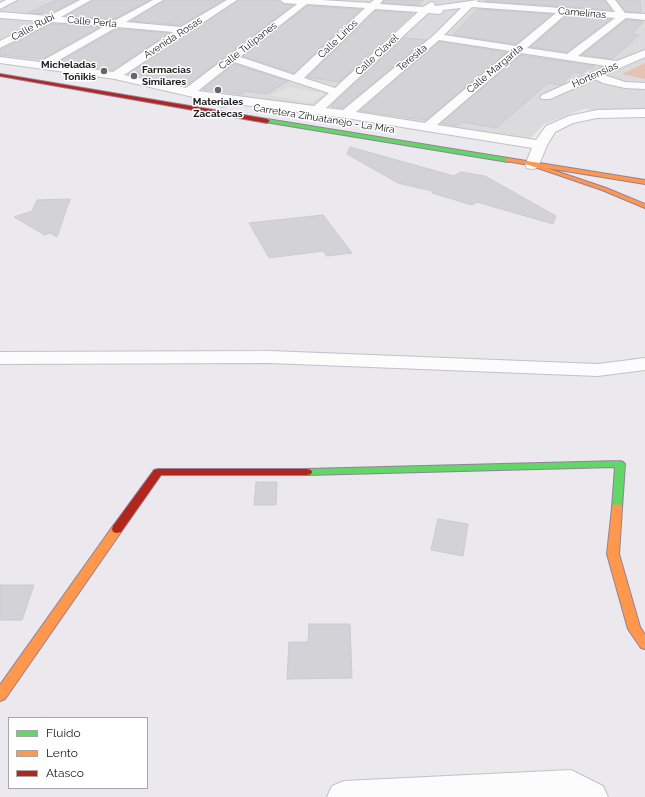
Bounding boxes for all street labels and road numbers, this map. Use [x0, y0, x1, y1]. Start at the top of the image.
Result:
street label: Camelinas [557, 5, 607, 21]
street label: Calle Rubí [9, 11, 57, 43]
street label: Calle Perla [67, 14, 117, 30]
street label: Avenida Rosas [142, 15, 204, 61]
street label: Calle Lirios [316, 17, 360, 61]
street label: Calle Tulipanes [217, 20, 279, 72]
street label: Calle Clavel [353, 32, 401, 78]
street label: Teresita [394, 42, 430, 74]
street label: Calle Margarita [464, 42, 526, 96]
street label: Hortensias [570, 60, 620, 90]
street label: Carretera Zihuatanejo - La Mira [252, 102, 396, 136]

